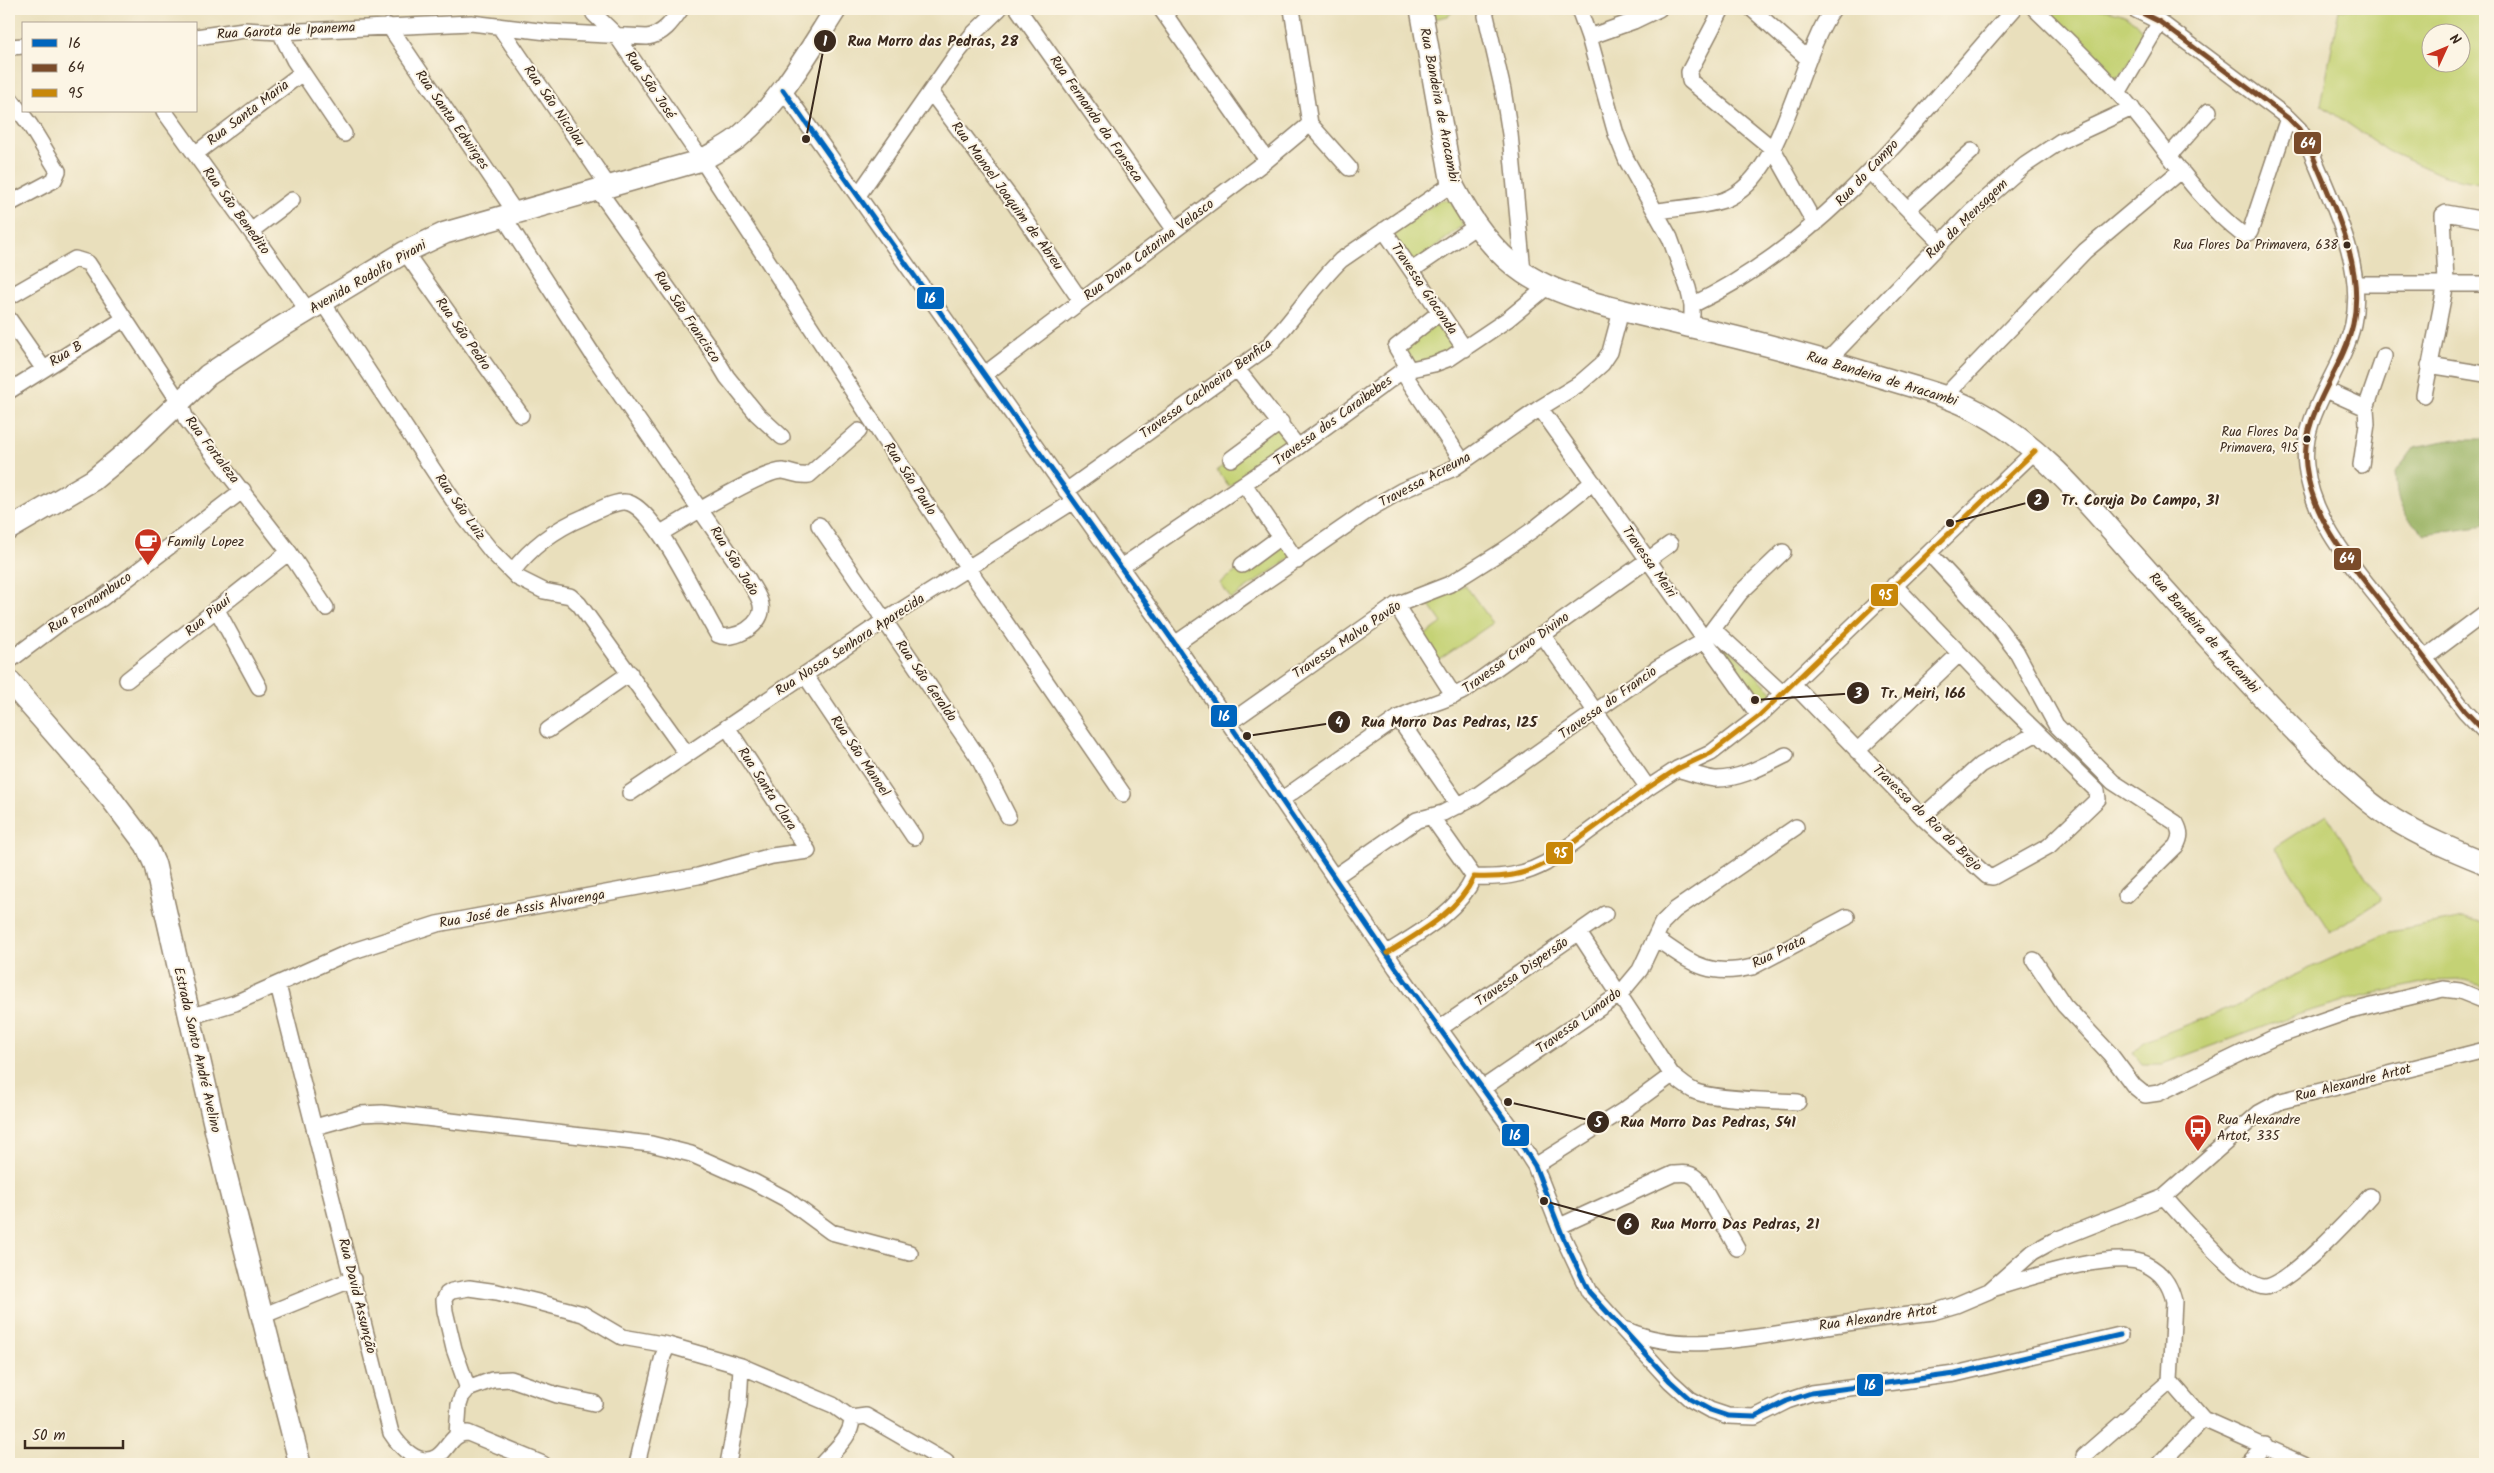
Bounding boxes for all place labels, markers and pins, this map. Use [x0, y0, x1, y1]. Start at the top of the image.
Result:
callout: Rua Morro das Pedras, 28 [812, 26, 1028, 56]
place label: Rua Flores Da Primavera, 638 [2173, 235, 2338, 256]
marker: Rua Flores Da Primavera, 638 [2342, 240, 2352, 250]
place label: Rua Flores Da Primavera, 915 [2220, 422, 2299, 459]
marker: Rua Flores Da Primavera, 915 [2302, 434, 2312, 444]
callout: Tr. Coruja Do Campo, 31 [2025, 485, 2229, 515]
cafe icon: Family Lopez [133, 527, 163, 566]
place label: Family Lopez [167, 531, 244, 553]
callout: Tr. Meiri, 166 [1846, 678, 1976, 708]
callout: Rua Morro Das Pedras, 125 [1326, 707, 1547, 737]
callout: Rua Morro Das Pedras, 541 [1585, 1107, 1806, 1137]
place label: Rua Alexandre Artot, 335 [2217, 1109, 2301, 1147]
bus stop icon: Rua Alexandre Artot, 335 [2183, 1113, 2213, 1152]
callout: Rua Morro Das Pedras, 21 [1615, 1209, 1829, 1239]

